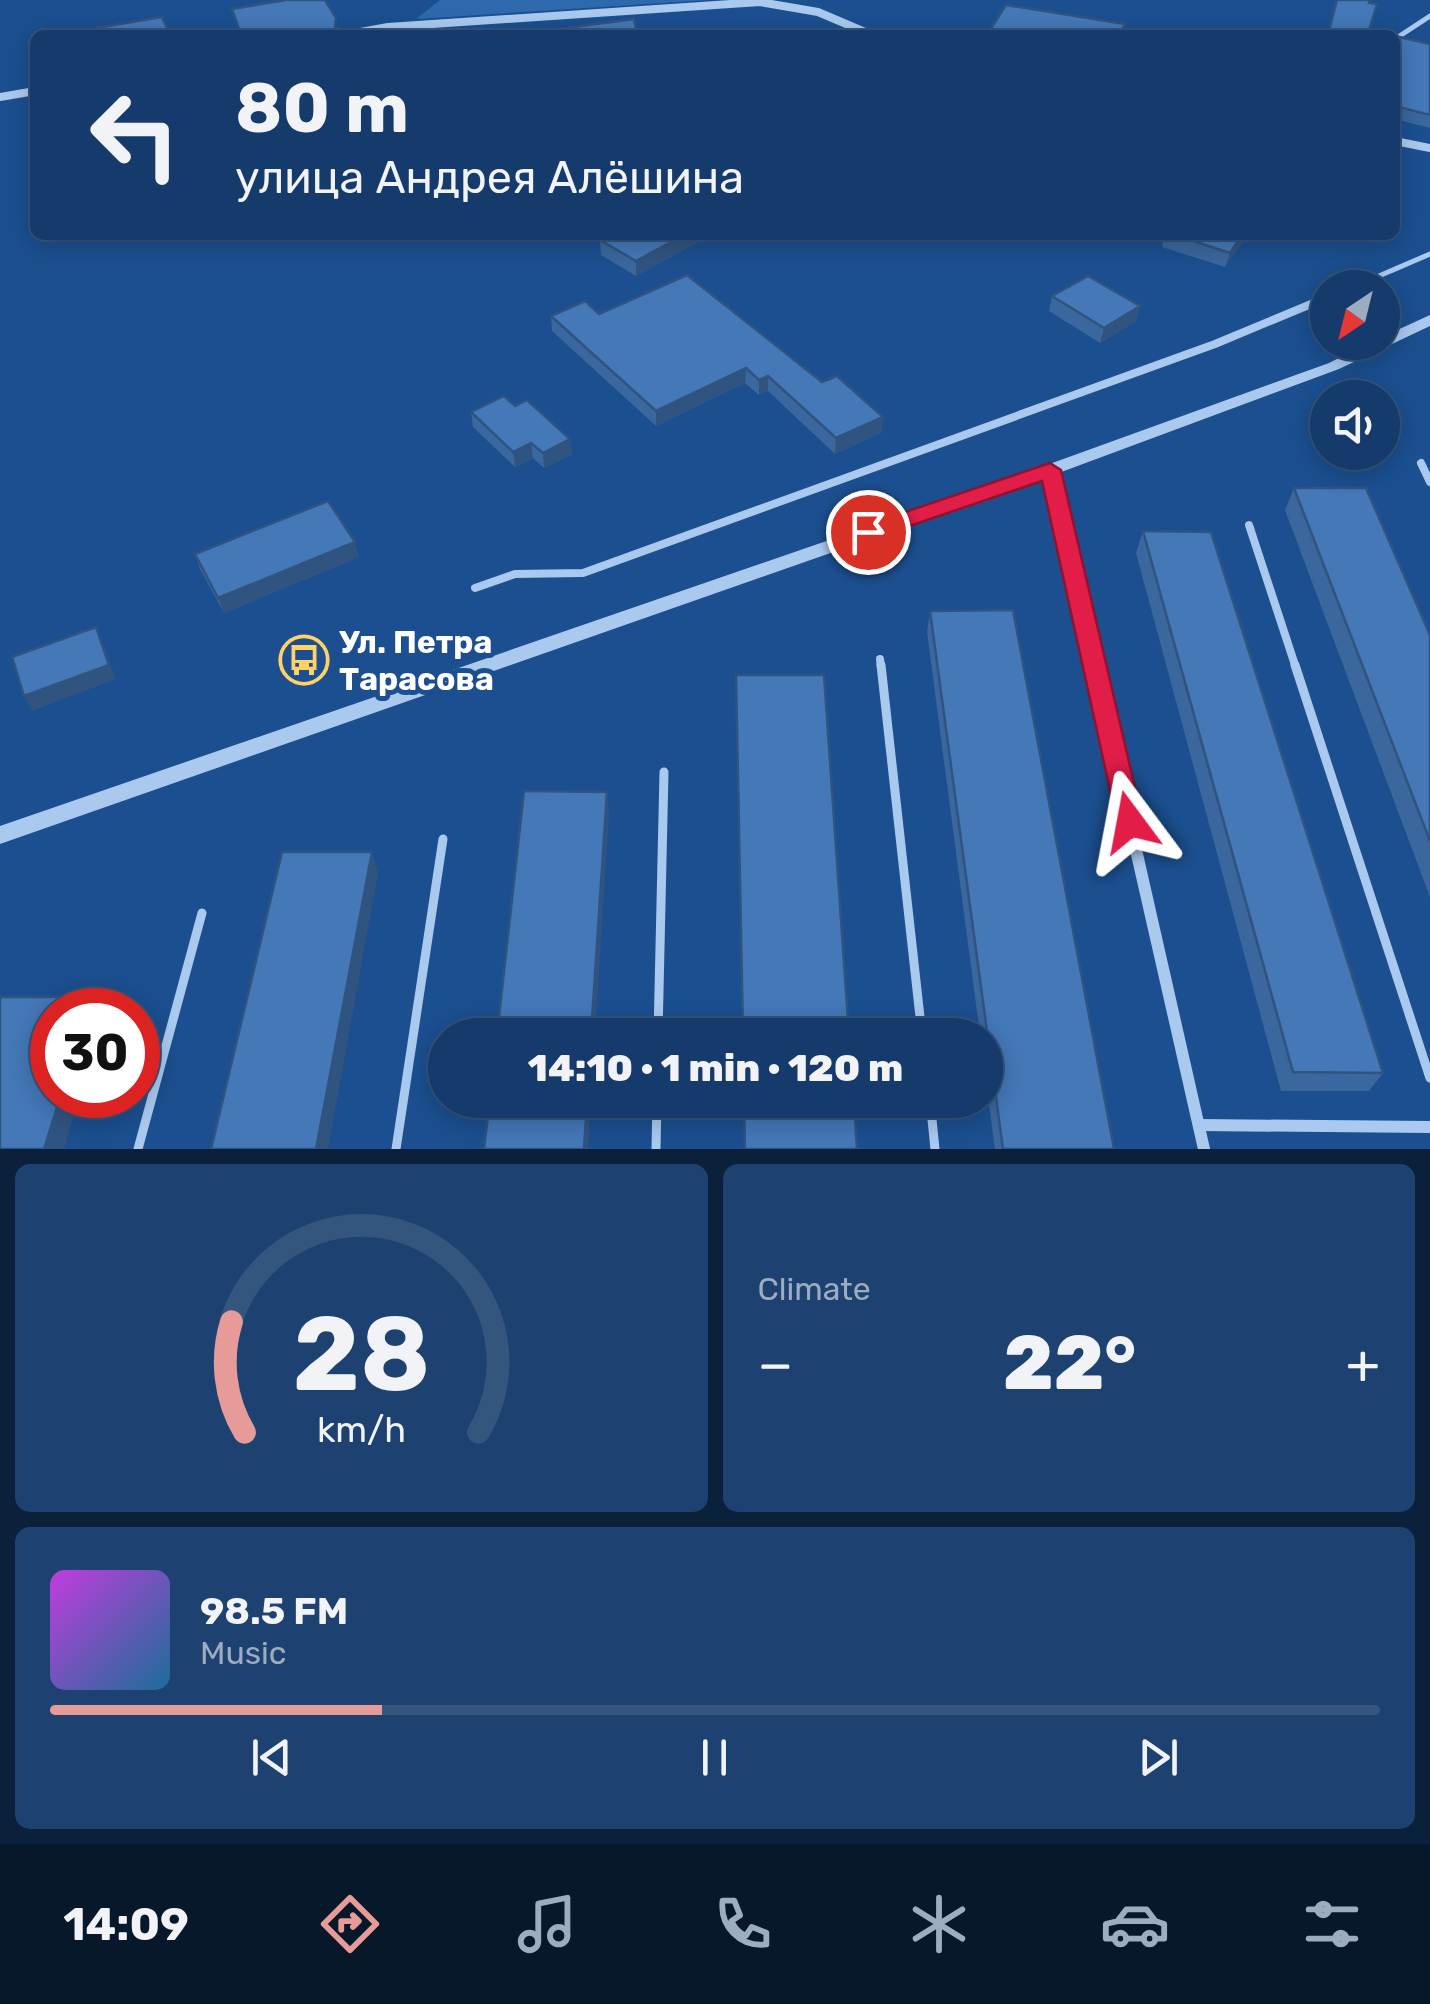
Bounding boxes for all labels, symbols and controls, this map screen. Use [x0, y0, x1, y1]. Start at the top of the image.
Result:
text: 80 m [235, 67, 409, 150]
icon: left [70, 70, 200, 200]
text: улица Андрея Алёшина [235, 151, 744, 204]
north arrow [1310, 270, 1400, 360]
map controls [1310, 270, 1400, 470]
button: sound [1310, 380, 1400, 470]
pin [826, 490, 911, 575]
icon: arrive [841, 505, 896, 560]
place label: Ул. Петра Тарасова [339, 623, 494, 698]
bus stop icon: Ул. Петра Тарасова [278, 634, 330, 686]
position arrow [1078, 770, 1182, 874]
speed limit sign: 30 [30, 988, 160, 1118]
text: 14:10 · 1 min · 120 m [528, 1045, 903, 1091]
text: Climate [758, 1270, 871, 1308]
text: 28 [292, 1293, 430, 1416]
text: 22° [1003, 1319, 1136, 1408]
text: − [758, 1332, 793, 1397]
text: + [1346, 1332, 1380, 1397]
text: km/h [317, 1409, 406, 1451]
text: 98.5 FM [200, 1588, 348, 1634]
text: Music [200, 1634, 286, 1672]
icon: previous [244, 1730, 299, 1785]
icon: pause [687, 1730, 742, 1785]
icon: next [1131, 1730, 1186, 1785]
icon: directions [315, 1889, 385, 1959]
icon: music [512, 1889, 582, 1959]
icon: phone [708, 1889, 778, 1959]
icon: climate [904, 1889, 974, 1959]
icon: car [1100, 1889, 1170, 1959]
icon: filters [1297, 1889, 1367, 1959]
text: 14:09 [63, 1898, 189, 1951]

